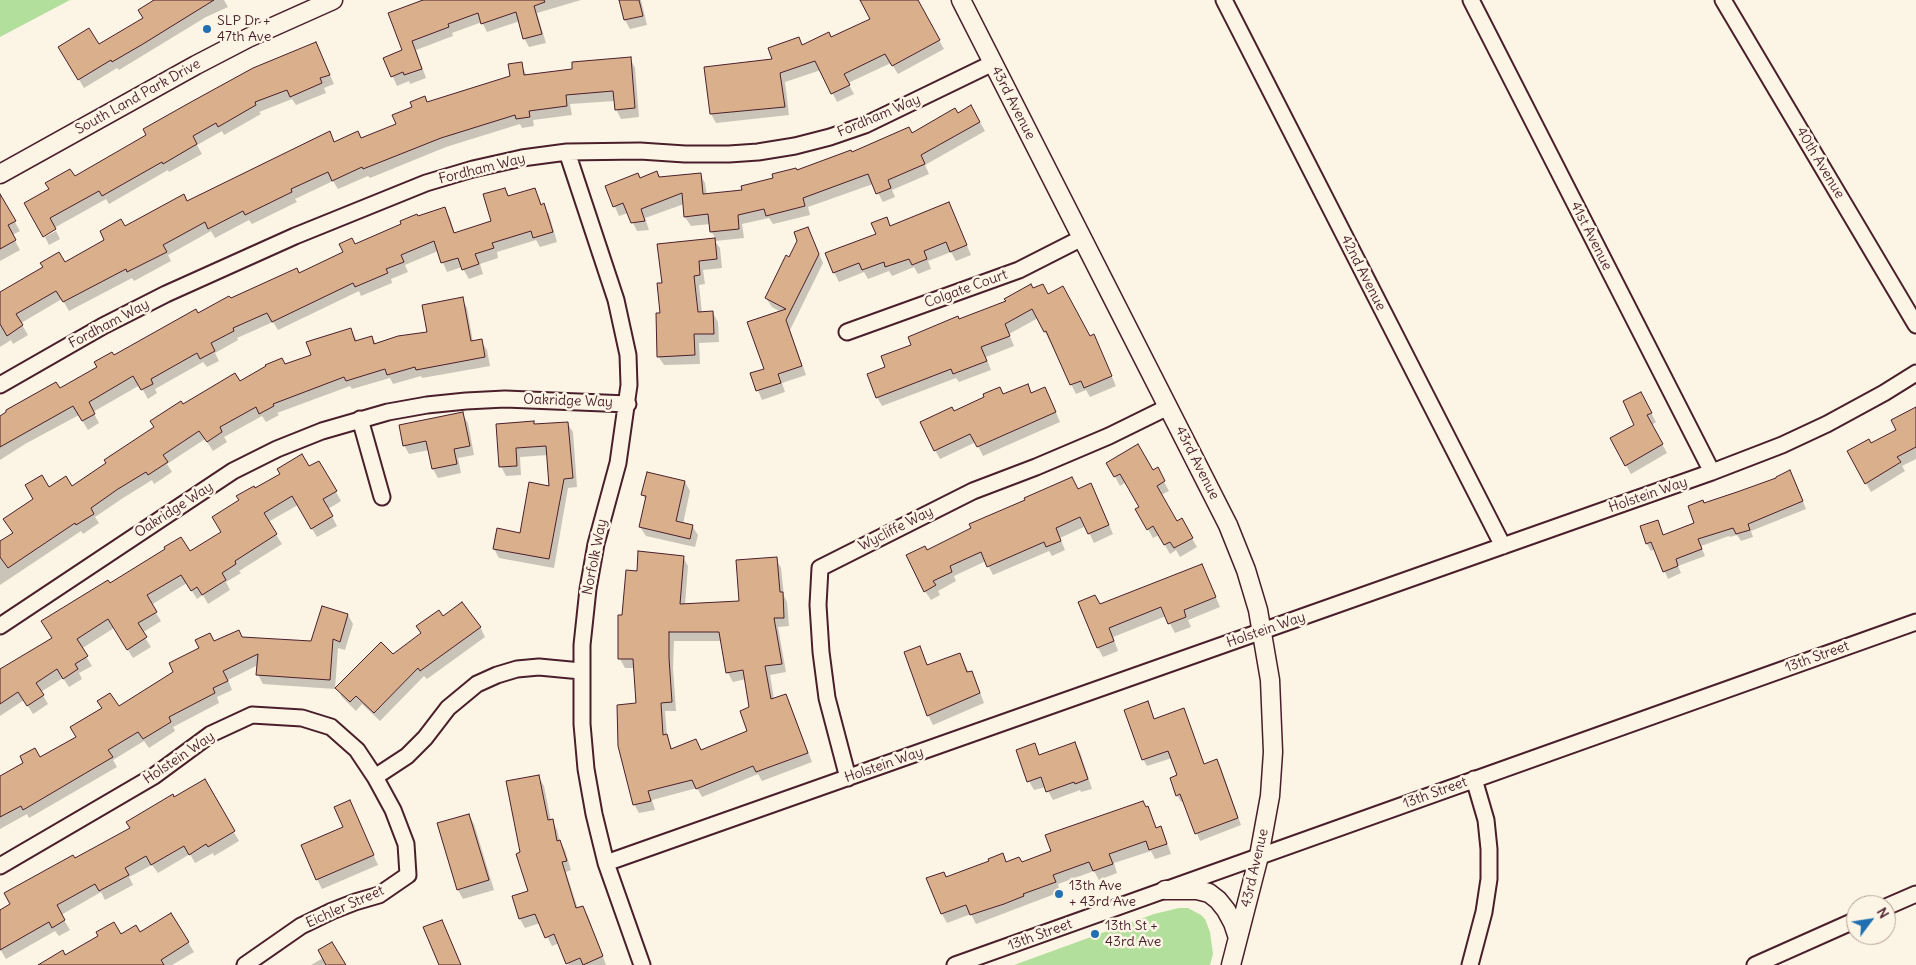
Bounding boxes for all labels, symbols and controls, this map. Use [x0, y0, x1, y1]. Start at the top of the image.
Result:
place label: SLP Dr + 47th Ave [217, 13, 271, 46]
marker: SLP Dr + 47th Ave [201, 23, 213, 35]
street label: South Land Park Drive [72, 56, 204, 138]
street label: 43rd Avenue [987, 64, 1039, 142]
street label: Fordham Way [835, 91, 923, 141]
street label: 40th Avenue [1792, 124, 1848, 202]
street label: Fordham Way [437, 150, 527, 188]
street label: 41st Avenue [1567, 199, 1615, 273]
street label: 42nd Avenue [1337, 232, 1389, 314]
street label: Colgate Court [922, 266, 1010, 312]
street label: Fordham Way [66, 296, 152, 352]
street label: Oakridge Way [523, 391, 613, 411]
street label: 43rd Avenue [1171, 424, 1223, 502]
street label: Holstein Way [1606, 474, 1690, 516]
street label: Oakridge Way [132, 478, 216, 542]
street label: Wycliffe Way [856, 503, 936, 555]
street label: Norfolk Way [579, 518, 611, 596]
street label: Holstein Way [1224, 609, 1308, 651]
street label: 13th Street [1783, 638, 1851, 676]
street label: Holstein Way [140, 728, 218, 788]
street label: Holstein Way [842, 744, 926, 786]
street label: 13th Street [1401, 774, 1469, 812]
street label: 43rd Avenue [1238, 827, 1272, 909]
place label: 13th Ave + 43rd Ave [1069, 878, 1136, 910]
street label: Eichler Street [303, 882, 387, 932]
marker: 13th Ave + 43rd Ave [1053, 888, 1065, 900]
north arrow [1846, 895, 1896, 945]
text: N [1873, 904, 1893, 922]
street label: 13th Street [1006, 916, 1074, 954]
place label: 13th St + 43rd Ave [1105, 918, 1161, 950]
marker: 13th St + 43rd Ave [1089, 928, 1101, 940]

